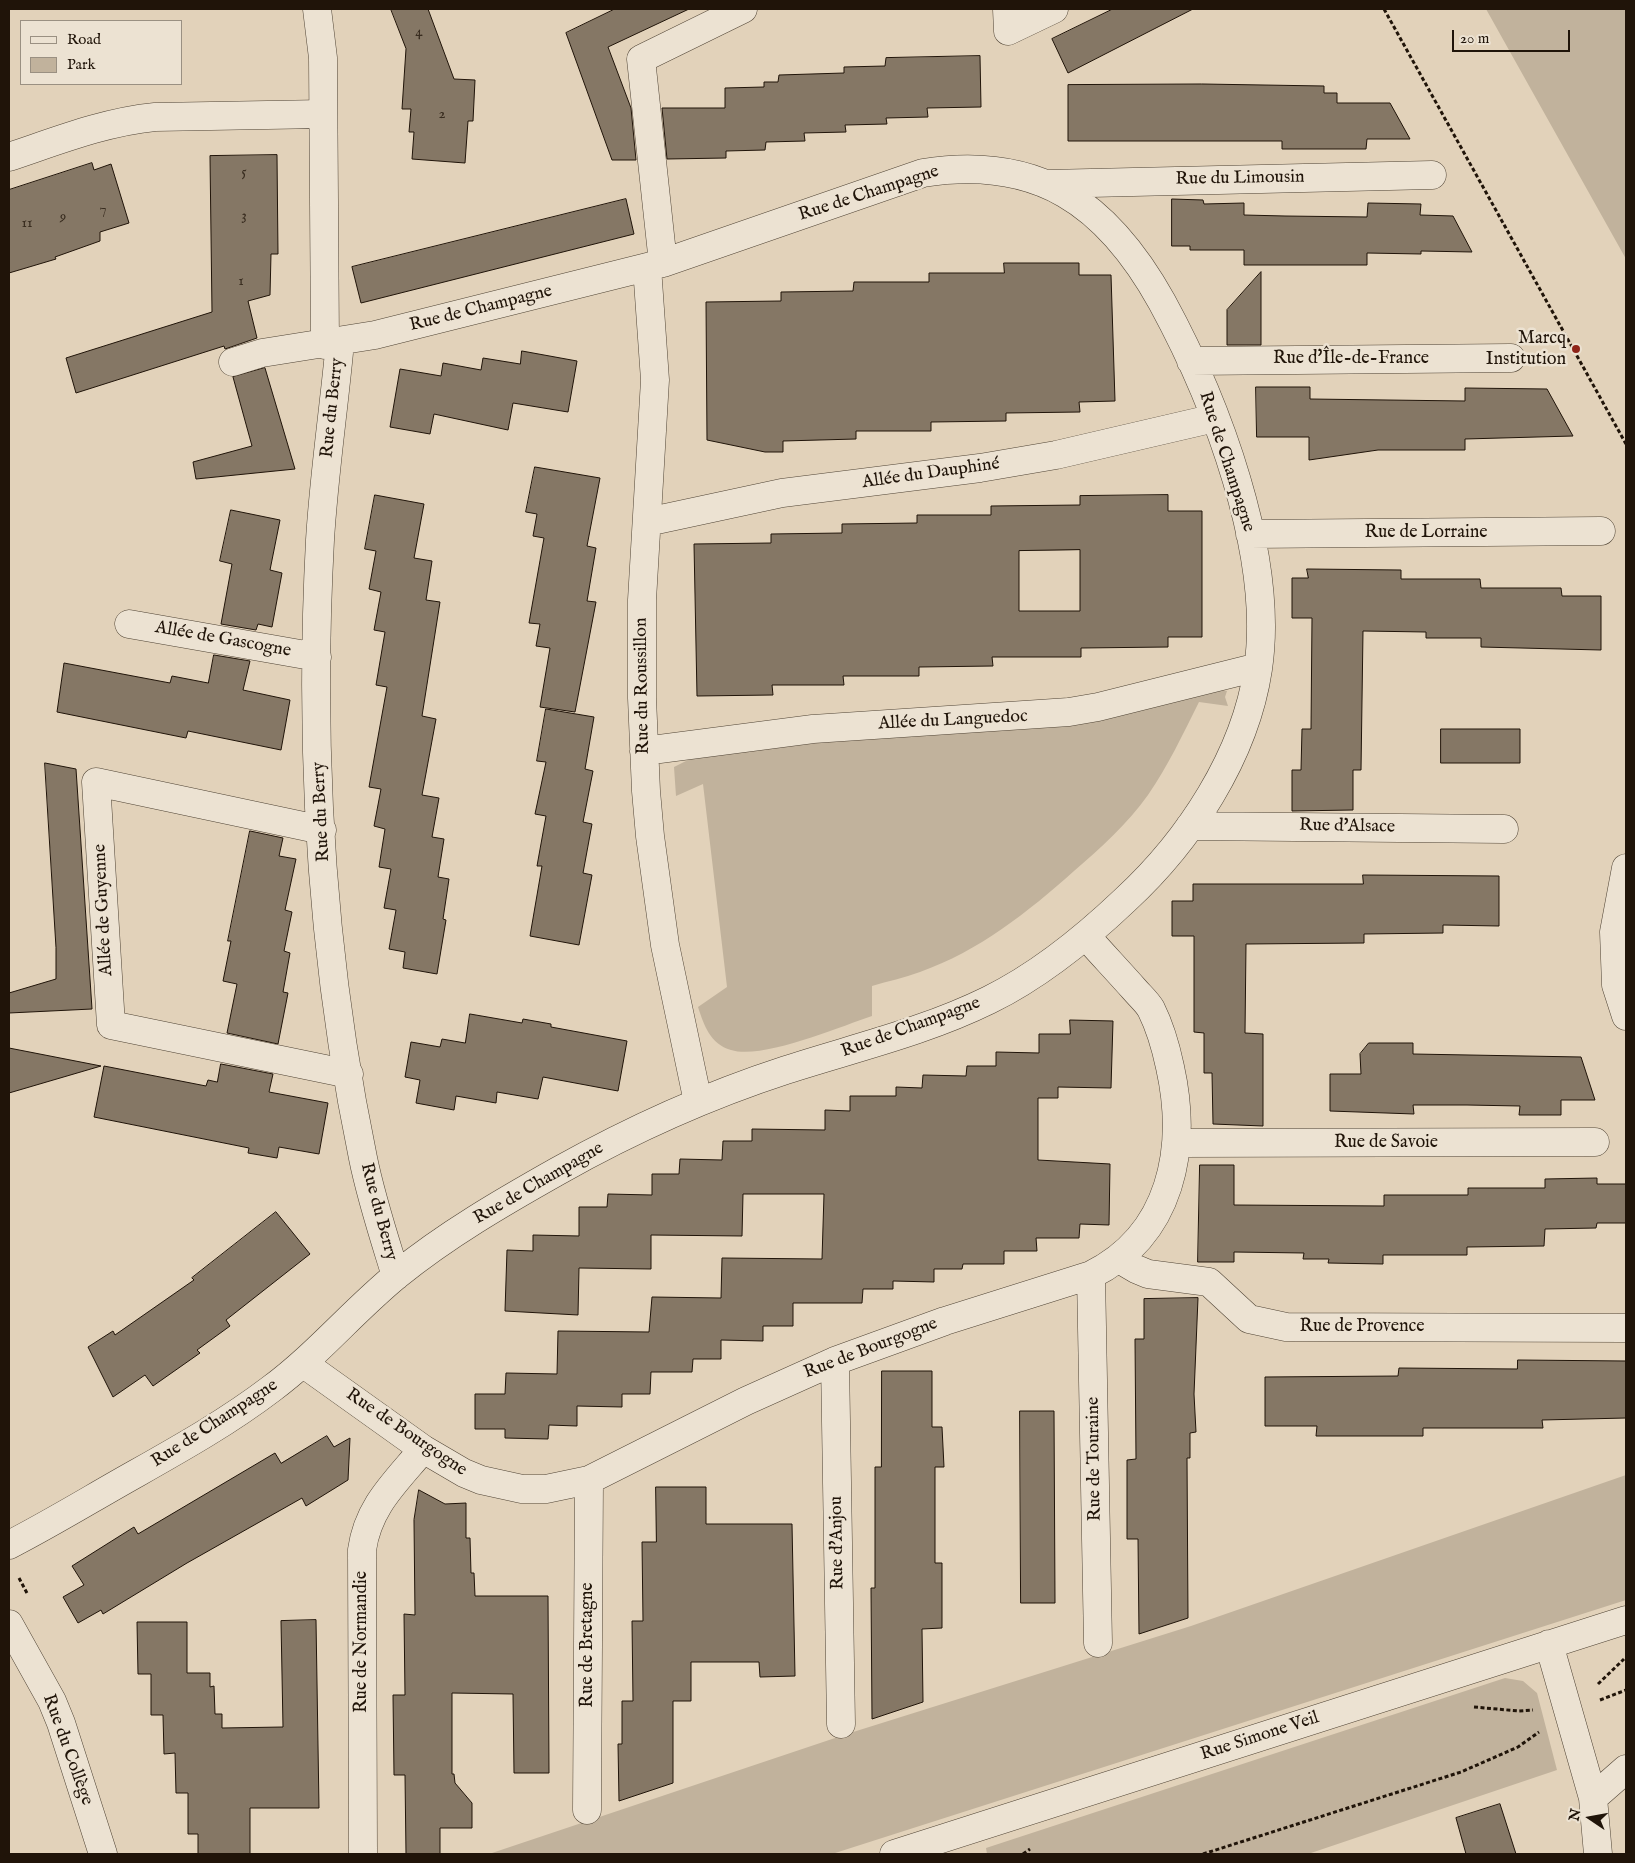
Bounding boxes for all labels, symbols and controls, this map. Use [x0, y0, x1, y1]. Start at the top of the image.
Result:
legend [20, 20, 182, 85]
scale bar [1455, 20, 1572, 52]
house number: 4 [415, 24, 423, 42]
text: 20 m [1460, 29, 1489, 48]
text: Road [67, 30, 101, 49]
text: Park [67, 55, 96, 74]
house number: 2 [438, 106, 446, 124]
street label: Rue de Champagne [796, 161, 942, 227]
house number: 5 [241, 164, 247, 182]
street label: Rue du Limousin [1175, 167, 1305, 191]
house number: 7 [99, 201, 107, 219]
house number: 3 [241, 208, 247, 226]
house number: 9 [60, 209, 66, 227]
house number: 11 [21, 215, 33, 233]
house number: 1 [238, 273, 244, 291]
street label: Rue de Champagne [407, 281, 555, 337]
place label: Marcq Institution [1486, 328, 1566, 370]
marker: Marcq Institution [1570, 343, 1582, 355]
street label: Rue d'Île-de-France [1273, 348, 1429, 370]
street label: Rue du Berry [317, 357, 349, 459]
street label: Rue de Champagne [1193, 389, 1259, 535]
street label: Allée du Dauphiné [861, 454, 1001, 494]
street label: Rue de Lorraine [1364, 522, 1488, 544]
street label: Allée de Gascogne [153, 617, 293, 663]
street label: Rue du Roussillon [631, 617, 655, 755]
street label: Allée du Languedoc [878, 706, 1028, 736]
street label: Rue du Berry [309, 761, 335, 863]
street label: Rue d'Alsace [1299, 815, 1395, 839]
street label: Allée de Guyenne [90, 843, 118, 977]
street label: Rue de Champagne [839, 993, 983, 1063]
street label: Rue de Savoie [1334, 1132, 1438, 1154]
street label: Rue de Champagne [470, 1138, 608, 1230]
street label: Rue du Berry [355, 1161, 401, 1263]
street label: Rue de Bourgogne [801, 1314, 941, 1384]
street label: Rue de Provence [1299, 1316, 1425, 1338]
street label: Rue de Champagne [148, 1375, 282, 1473]
street label: Rue de Bourgogne [341, 1385, 471, 1481]
street label: Rue de Touraine [1083, 1397, 1107, 1521]
street label: Rue d'Anjou [826, 1496, 850, 1590]
street label: Rue de Normandie [351, 1571, 373, 1713]
street label: Rue de Bretagne [577, 1582, 599, 1708]
street label: Rue du Collège [37, 1692, 97, 1808]
street label: Rue Simone Veil [1198, 1708, 1322, 1766]
north arrow [1565, 1793, 1615, 1843]
text: N [1565, 1807, 1585, 1823]

